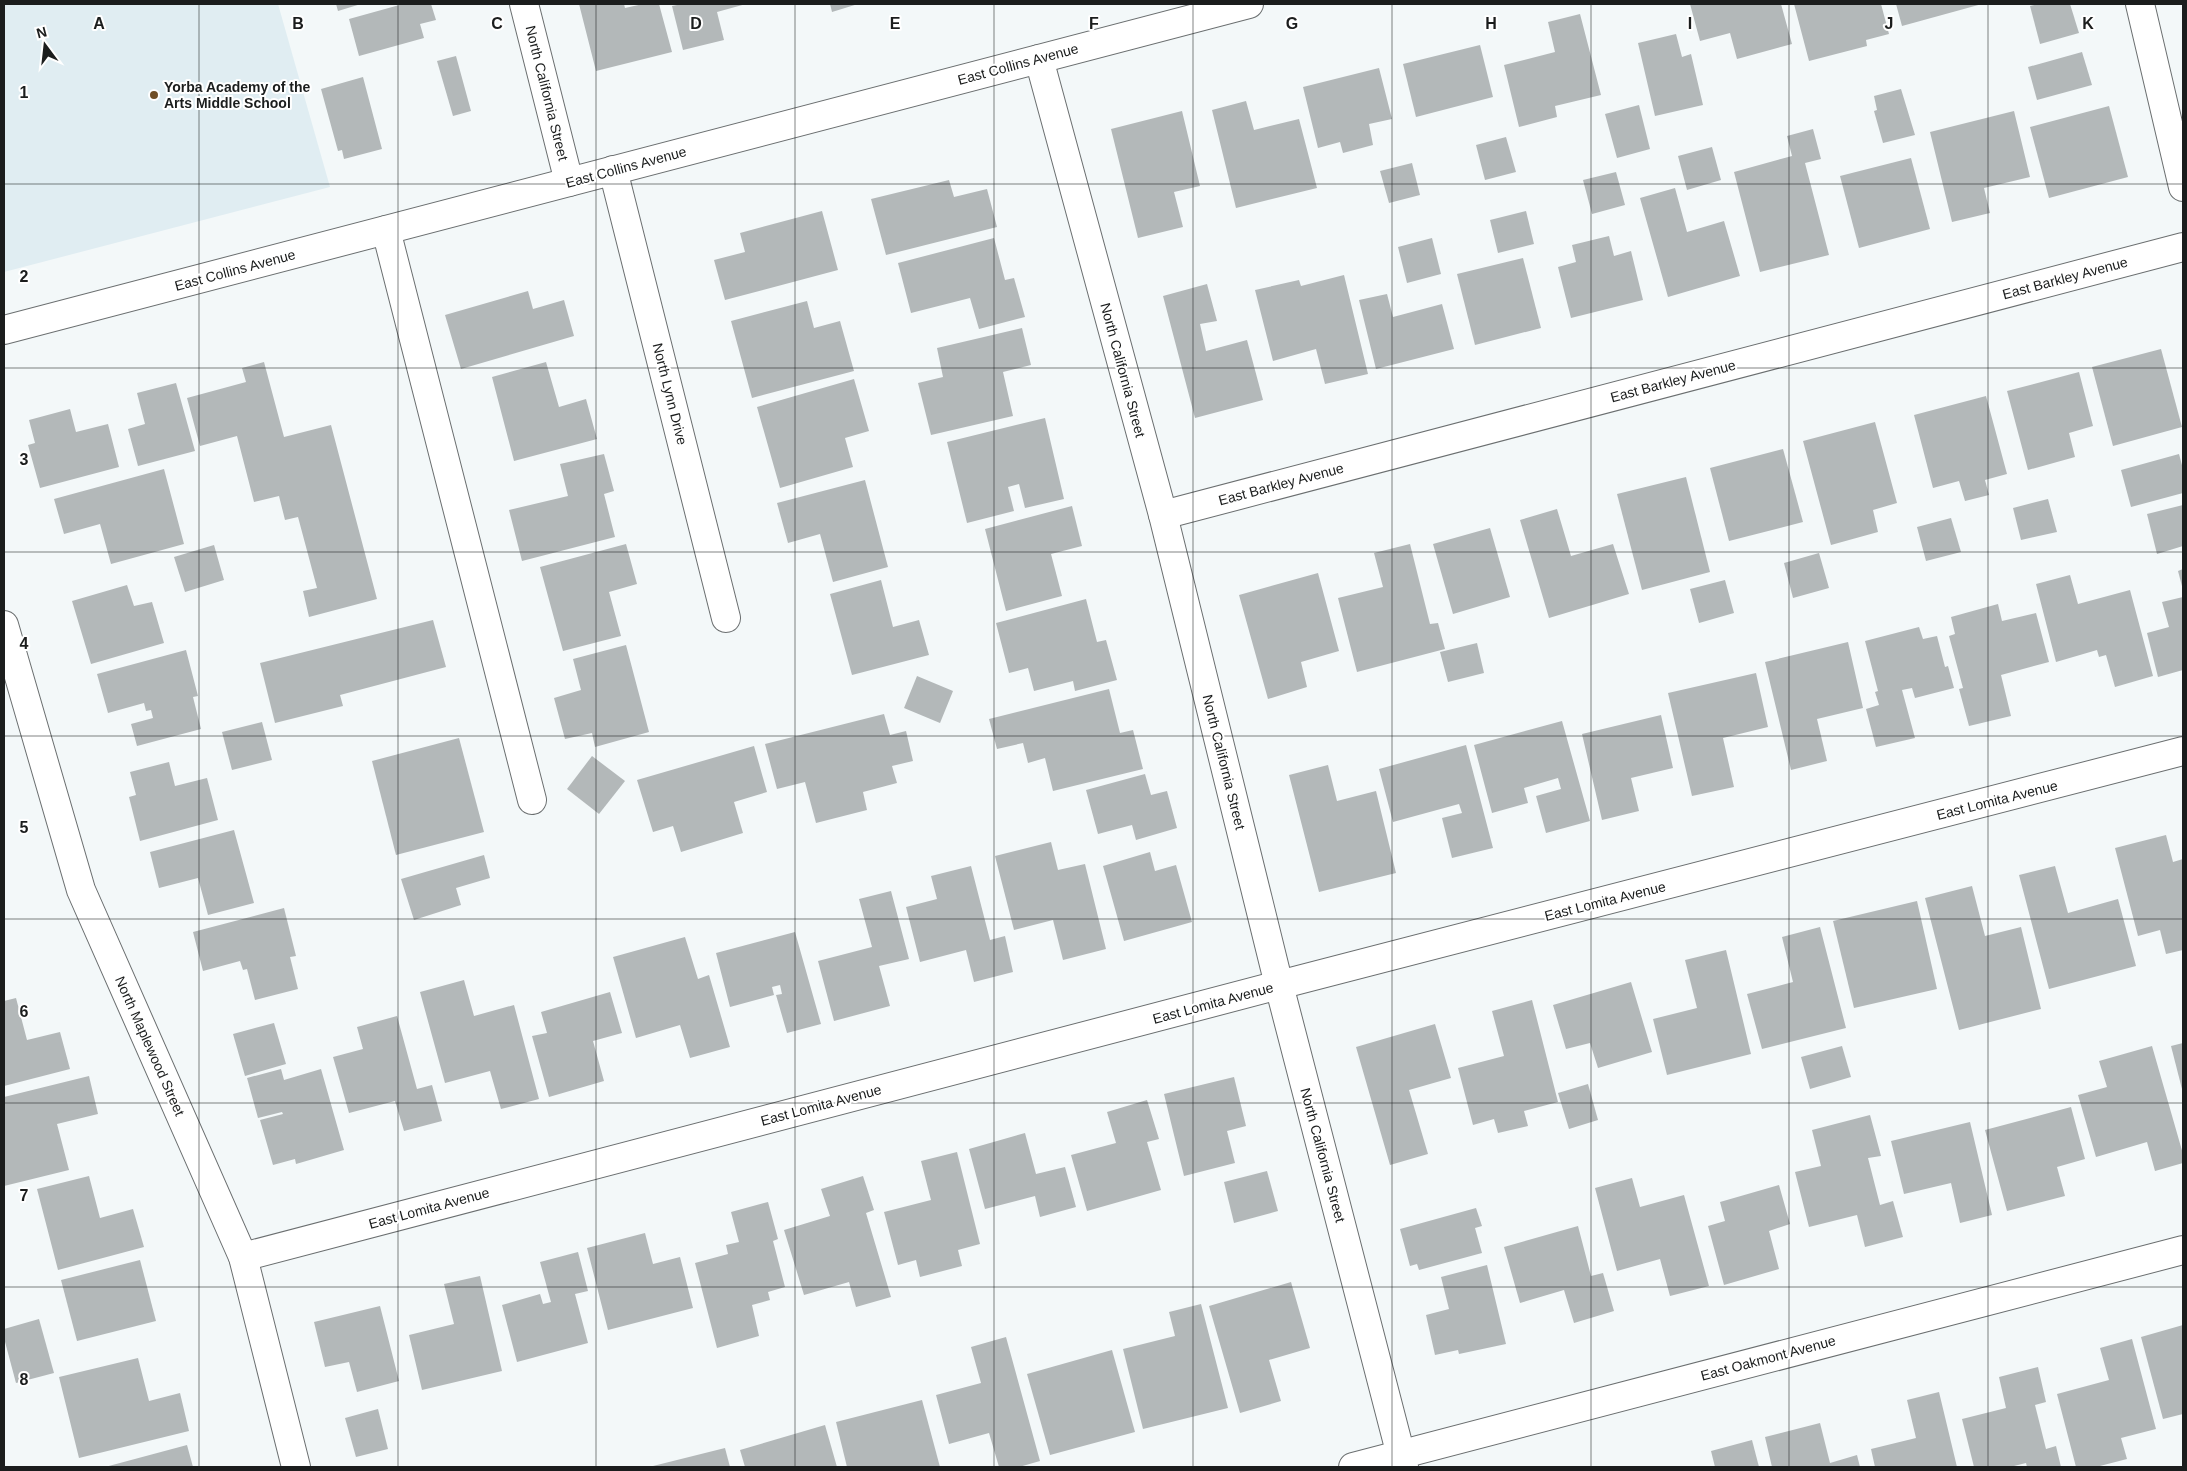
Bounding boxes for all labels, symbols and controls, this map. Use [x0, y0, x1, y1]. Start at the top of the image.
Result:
text: A [93, 15, 105, 32]
text: B [292, 15, 304, 32]
text: C [491, 15, 503, 32]
text: D [690, 15, 702, 32]
text: E [890, 15, 901, 32]
text: F [1089, 15, 1099, 32]
text: G [1286, 15, 1298, 32]
text: H [1485, 15, 1497, 32]
text: I [1688, 15, 1692, 32]
text: J [1885, 15, 1893, 32]
text: K [2082, 15, 2094, 32]
north arrow [20, 20, 70, 70]
text: N [35, 23, 49, 41]
street label: North California Street [522, 24, 572, 162]
street label: East Collins Avenue [956, 40, 1080, 88]
place label: Yorba Academy of the Arts Middle School [164, 79, 310, 111]
text: 1 [20, 84, 29, 101]
marker: Yorba Academy of the Arts Middle School [148, 89, 160, 101]
street label: East Collins Avenue [564, 143, 688, 191]
street label: East Collins Avenue [173, 246, 297, 294]
street label: East Barkley Avenue [2001, 254, 2130, 302]
text: 2 [20, 268, 29, 285]
street label: North California Street [1097, 301, 1149, 439]
street label: North Lynn Drive [650, 341, 690, 447]
street label: East Barkley Avenue [1609, 357, 1738, 405]
text: 3 [20, 451, 29, 468]
street label: East Barkley Avenue [1217, 460, 1346, 508]
text: 4 [20, 635, 29, 652]
street label: North California Street [1199, 693, 1249, 831]
street label: East Lomita Avenue [1935, 777, 2059, 823]
text: 5 [20, 819, 29, 836]
street label: East Lomita Avenue [1543, 878, 1667, 924]
street label: North Maplewood Street [112, 974, 188, 1118]
street label: East Lomita Avenue [1151, 979, 1275, 1027]
text: 6 [20, 1003, 29, 1020]
street label: East Lomita Avenue [759, 1081, 883, 1129]
street label: North California Street [1297, 1086, 1349, 1224]
street label: East Lomita Avenue [367, 1184, 491, 1232]
text: 7 [20, 1187, 29, 1204]
street label: East Oakmont Avenue [1699, 1332, 1837, 1384]
text: 8 [20, 1371, 29, 1388]

